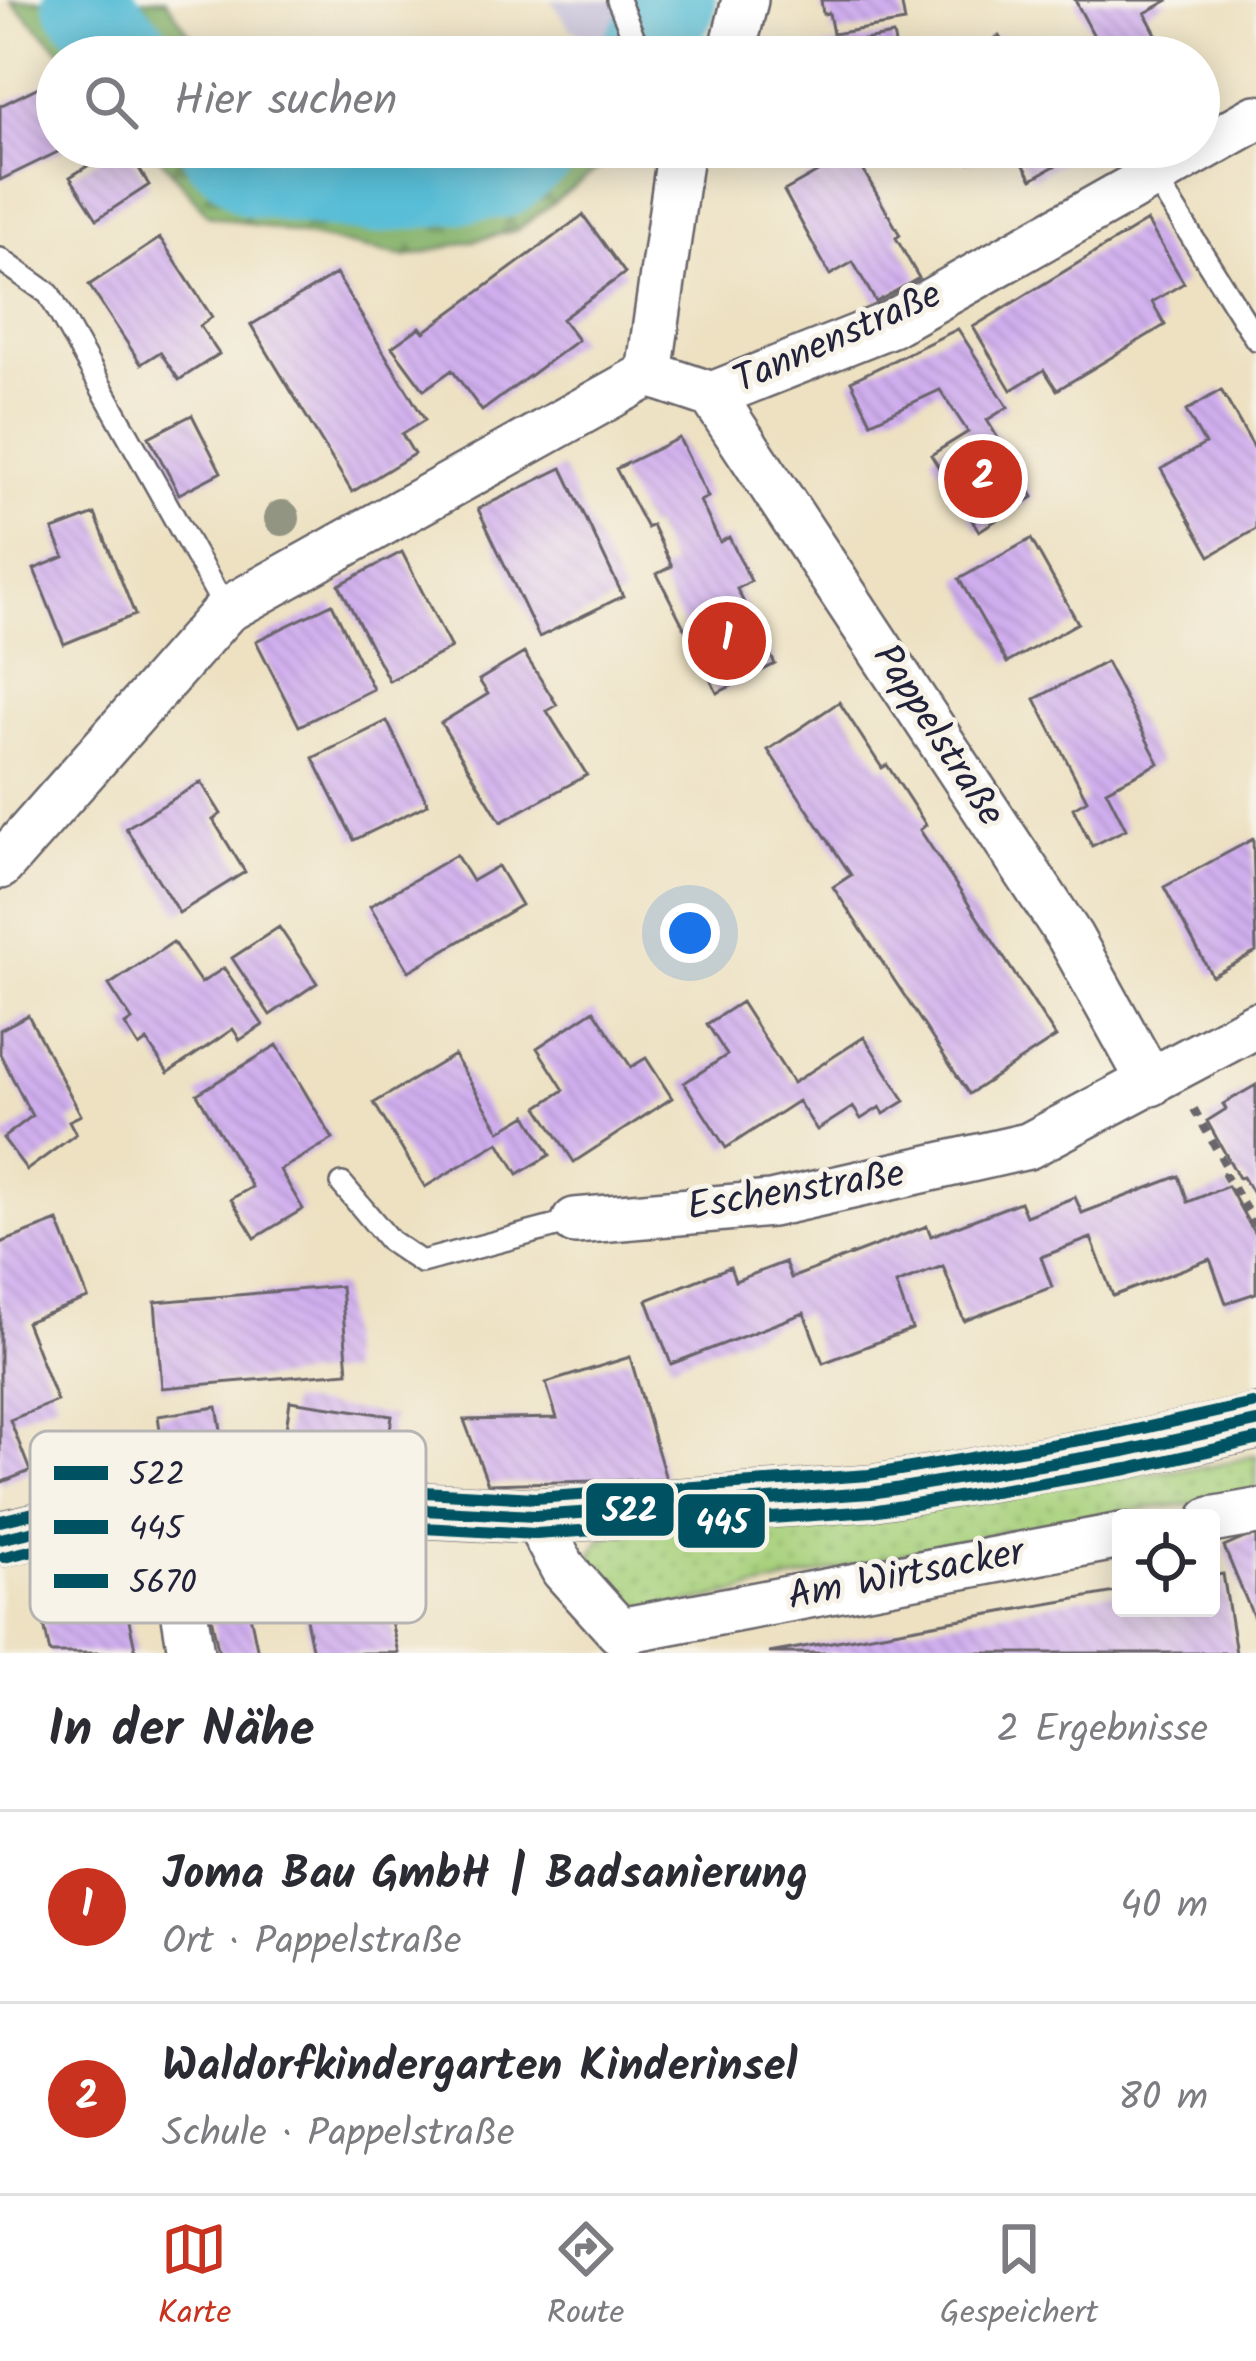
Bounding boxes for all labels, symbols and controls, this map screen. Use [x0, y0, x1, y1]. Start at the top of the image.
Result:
search box [36, 36, 1220, 168]
text: Hier suchen [174, 66, 397, 138]
icon: search [78, 69, 144, 135]
street label: Tannenstraße [724, 265, 952, 413]
pin: 2 [944, 434, 1022, 524]
pin: 1 [688, 596, 766, 686]
street label: Pappelstraße [855, 632, 1019, 840]
your location [660, 903, 720, 963]
street label: Eschenstraße [683, 1144, 909, 1240]
legend [30, 1431, 426, 1623]
text: 522 [129, 1450, 185, 1503]
line badge: 522 [584, 1481, 676, 1538]
text: 522 [601, 1486, 658, 1539]
line badge: 445 [676, 1492, 767, 1550]
text: 445 [696, 1498, 752, 1551]
text: 445 [129, 1504, 185, 1557]
map controls [1112, 1509, 1220, 1617]
button: locate [1112, 1509, 1220, 1617]
street label: Am Wirtsacker [783, 1522, 1031, 1629]
text: 5670 [129, 1558, 197, 1611]
text: In der Nähe [48, 1691, 314, 1772]
text: 2 Ergebnisse [997, 1700, 1208, 1762]
text: Joma Bau GmbH | Badsanierung [162, 1840, 808, 1912]
text: 1 [81, 1876, 93, 1938]
text: 40 m [1120, 1876, 1208, 1938]
text: Ort · Pappelstraße [162, 1912, 462, 1974]
text: Waldorfkindergarten Kinderinsel [162, 2032, 797, 2104]
text: 2 [76, 2068, 98, 2130]
text: 80 m [1118, 2068, 1208, 2130]
text: Schule · Pappelstraße [162, 2104, 514, 2166]
tab: Karte [158, 2216, 231, 2341]
tab: Route [547, 2216, 624, 2341]
tab: Gespeichert [940, 2216, 1098, 2341]

